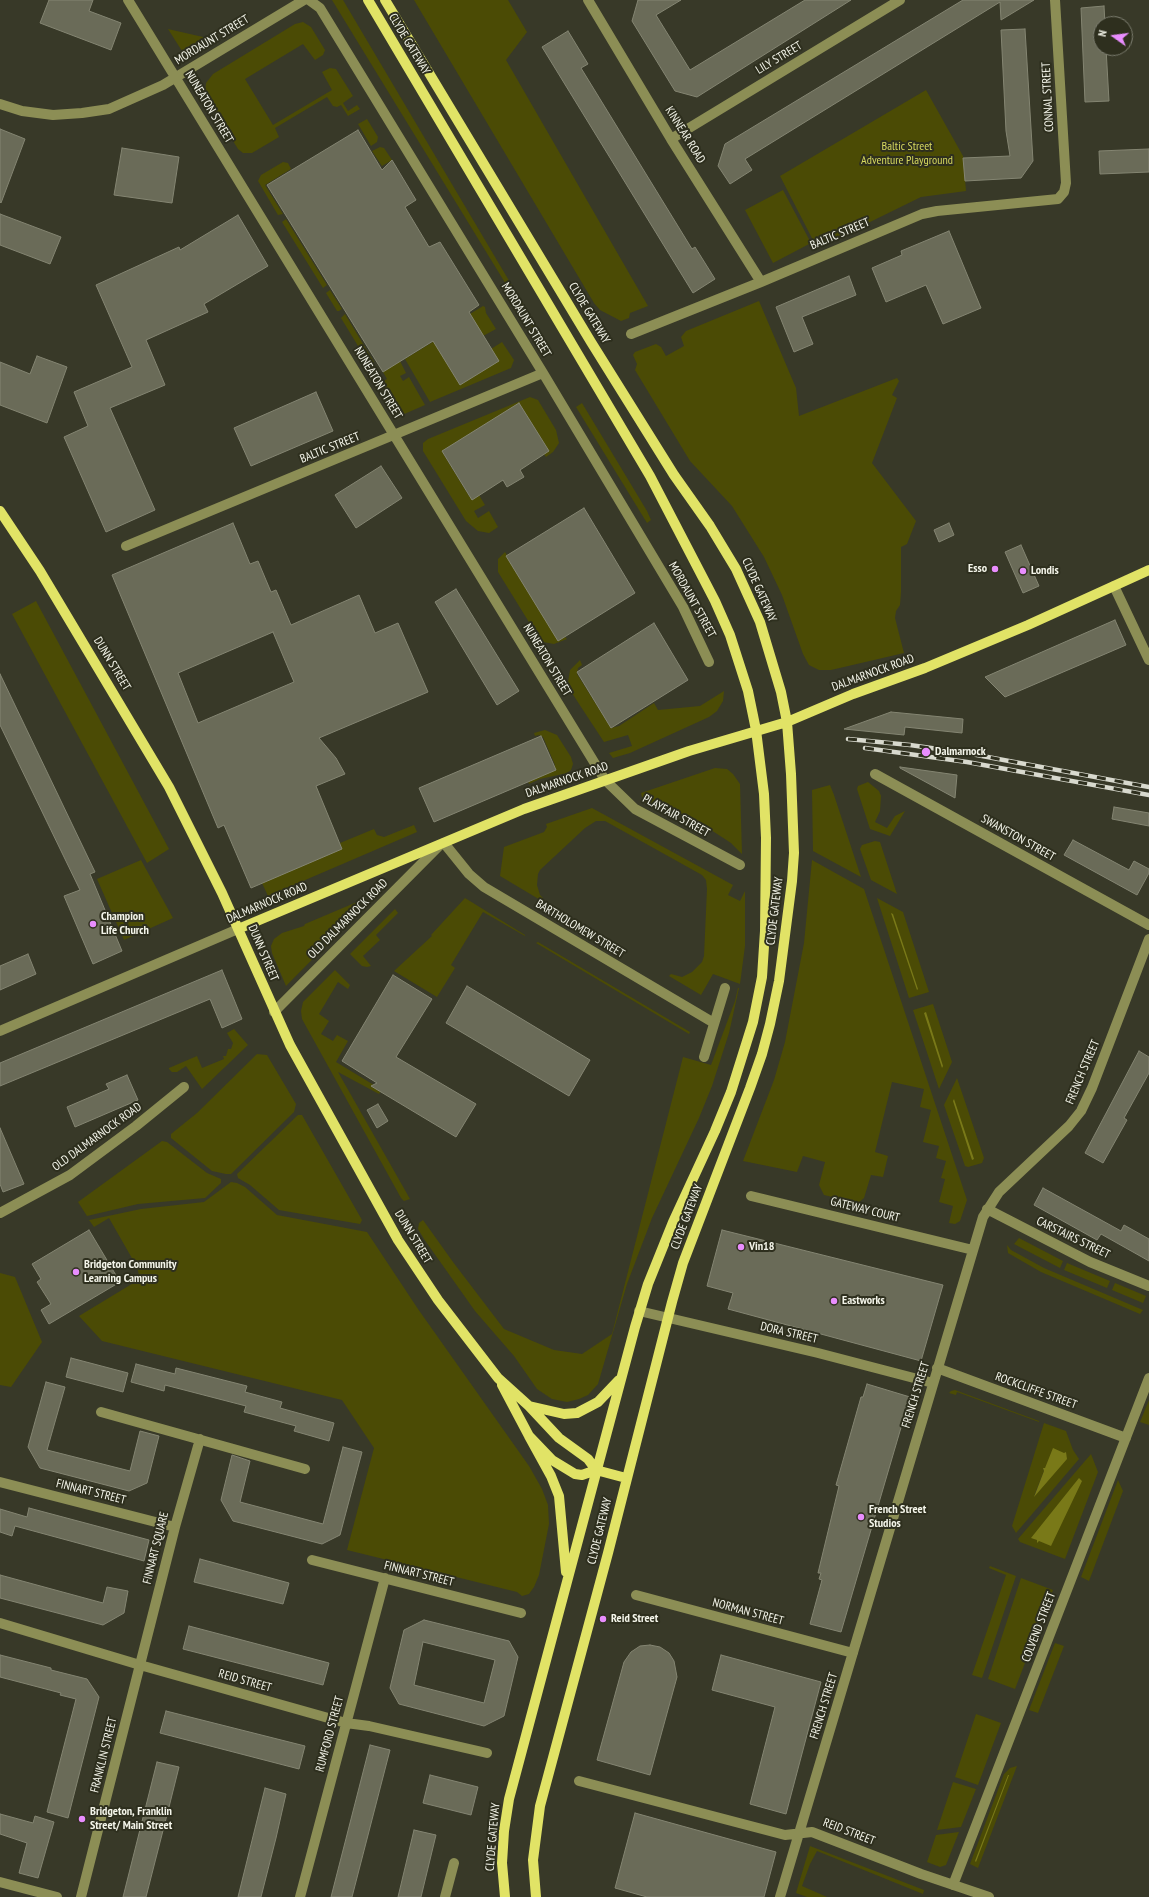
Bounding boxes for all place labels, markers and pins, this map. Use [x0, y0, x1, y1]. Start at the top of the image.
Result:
place label: Esso [968, 562, 987, 576]
marker: Esso [990, 564, 1000, 574]
place label: Londis [1031, 564, 1059, 578]
marker: Londis [1018, 566, 1028, 576]
place label: Dalmarnock [935, 745, 986, 759]
marker: Dalmarnock [920, 746, 932, 758]
place label: Champion Life Church [101, 910, 149, 938]
marker: Champion Life Church [88, 919, 98, 929]
place label: Vin18 [749, 1240, 775, 1254]
marker: Vin18 [736, 1242, 746, 1252]
place label: Bridgeton Community Learning Campus [84, 1258, 176, 1286]
marker: Bridgeton Community Learning Campus [71, 1267, 81, 1277]
place label: Eastworks [842, 1294, 885, 1308]
marker: Eastworks [829, 1296, 839, 1306]
place label: French Street Studios [869, 1503, 926, 1531]
marker: French Street Studios [856, 1512, 866, 1522]
place label: Reid Street [611, 1612, 658, 1626]
marker: Reid Street [598, 1614, 608, 1624]
place label: Bridgeton, Franklin Street/ Main Street [90, 1805, 172, 1833]
marker: Bridgeton, Franklin Street/ Main Street [77, 1814, 87, 1824]

